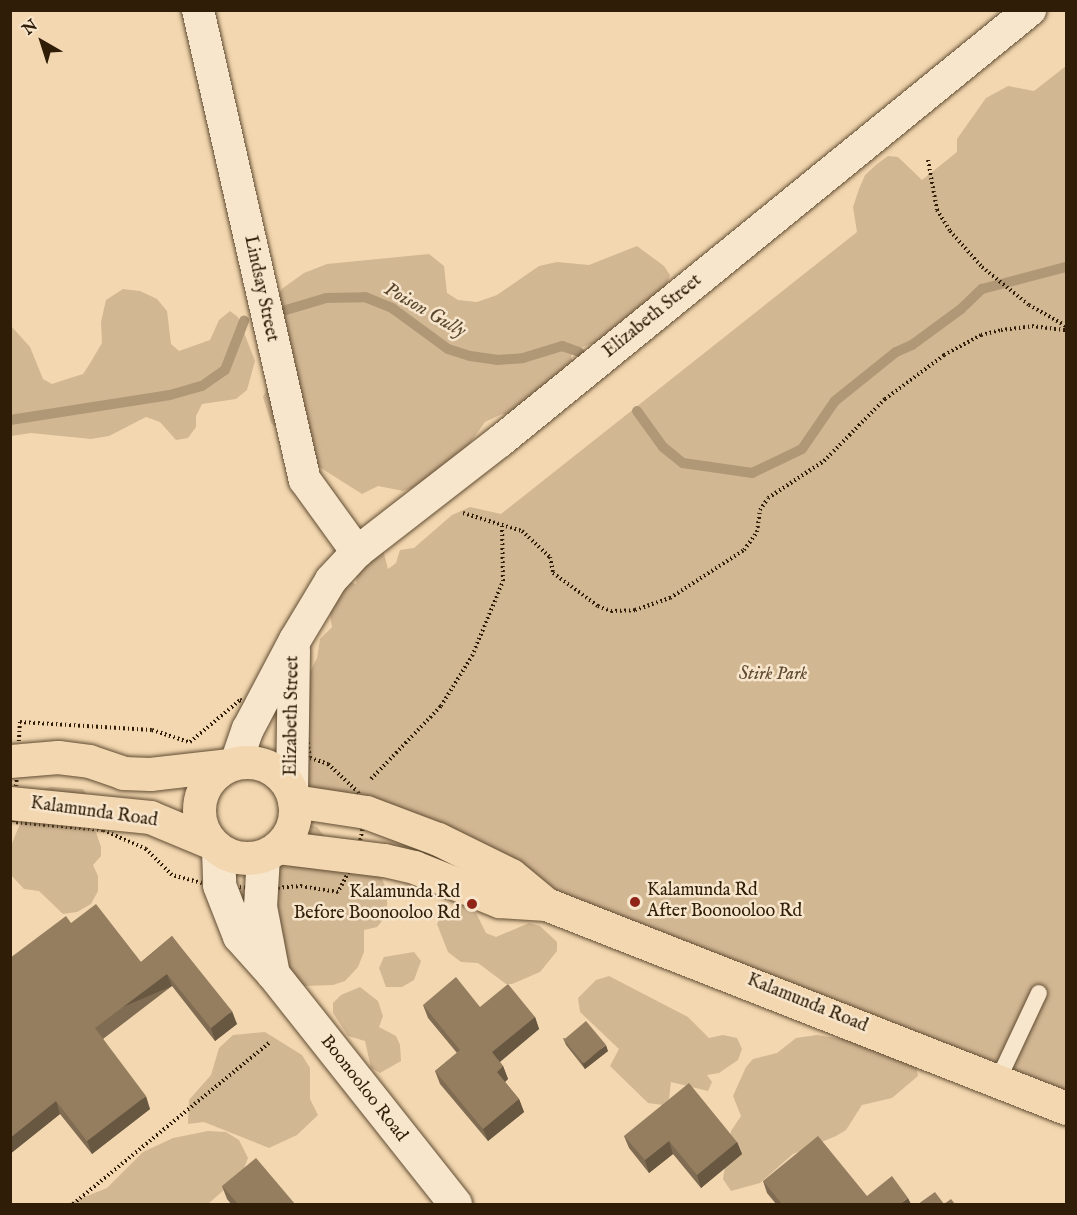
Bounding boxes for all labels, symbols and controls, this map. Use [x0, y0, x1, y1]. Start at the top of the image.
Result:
north arrow [12, 12, 72, 72]
text: N [19, 16, 42, 40]
street label: Lindsay Street [238, 234, 282, 344]
street label: Elizabeth Street [599, 271, 707, 363]
water label: Poison Gully [380, 277, 470, 343]
street label: Elizabeth Street [281, 656, 305, 776]
park label: Stirk Park [739, 664, 807, 686]
street label: Kalamunda Road [29, 793, 159, 833]
place label: Kalamunda Rd After Boonooloo Rd [647, 881, 802, 924]
place label: Kalamunda Rd Before Boonooloo Rd [293, 883, 460, 926]
marker: Kalamunda Rd After Boonooloo Rd [628, 895, 642, 909]
marker: Kalamunda Rd Before Boonooloo Rd [465, 897, 479, 911]
street label: Kalamunda Road [744, 970, 870, 1038]
street label: Boonooloo Road [315, 1032, 411, 1146]

